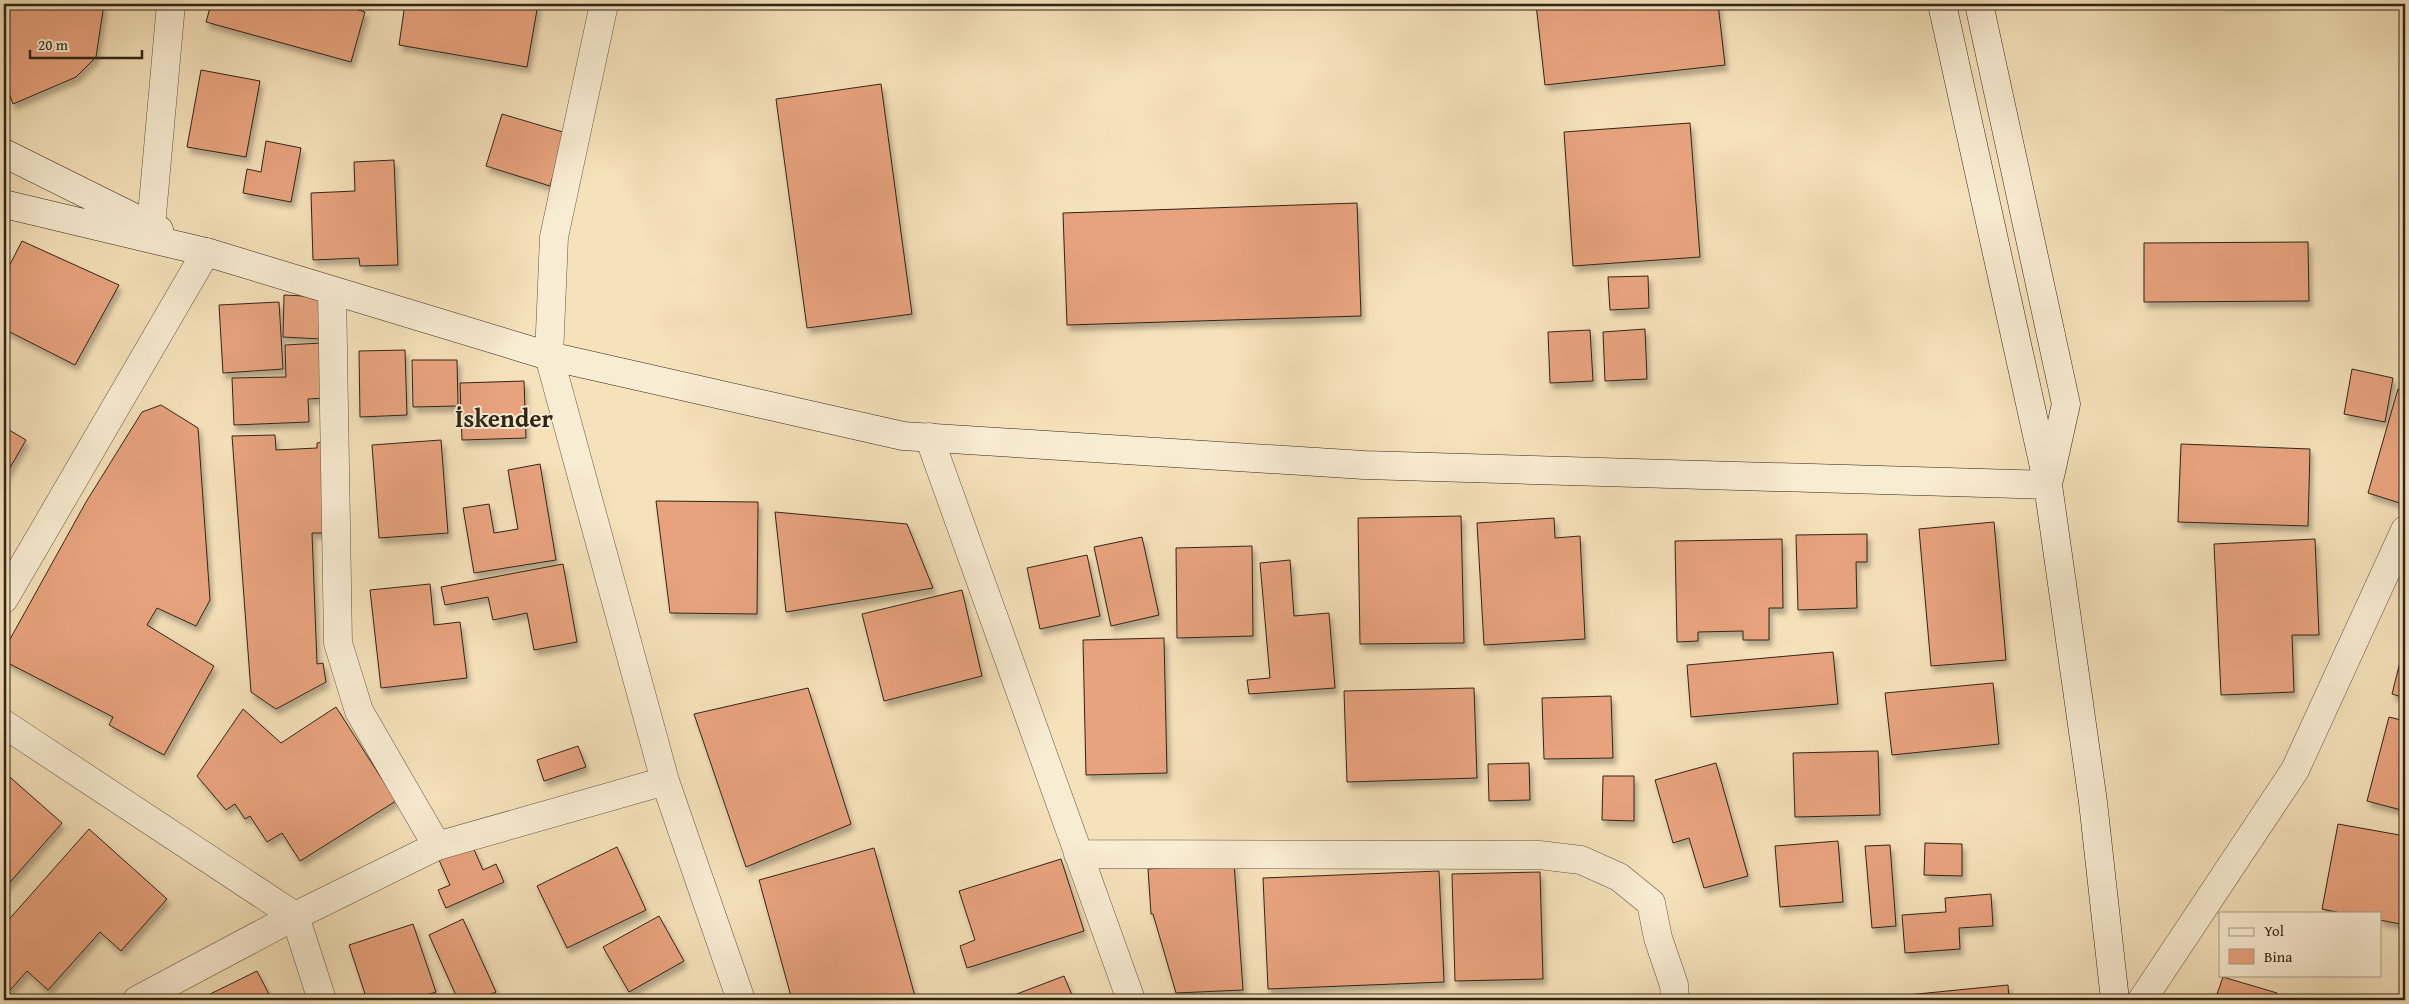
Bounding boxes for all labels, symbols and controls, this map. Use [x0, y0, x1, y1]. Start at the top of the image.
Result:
scale bar [30, 28, 142, 60]
text: 20 m [38, 34, 69, 55]
district label: İskender [455, 400, 554, 436]
legend [2219, 912, 2382, 976]
text: Yol [2264, 920, 2284, 941]
text: Bina [2264, 946, 2292, 967]

